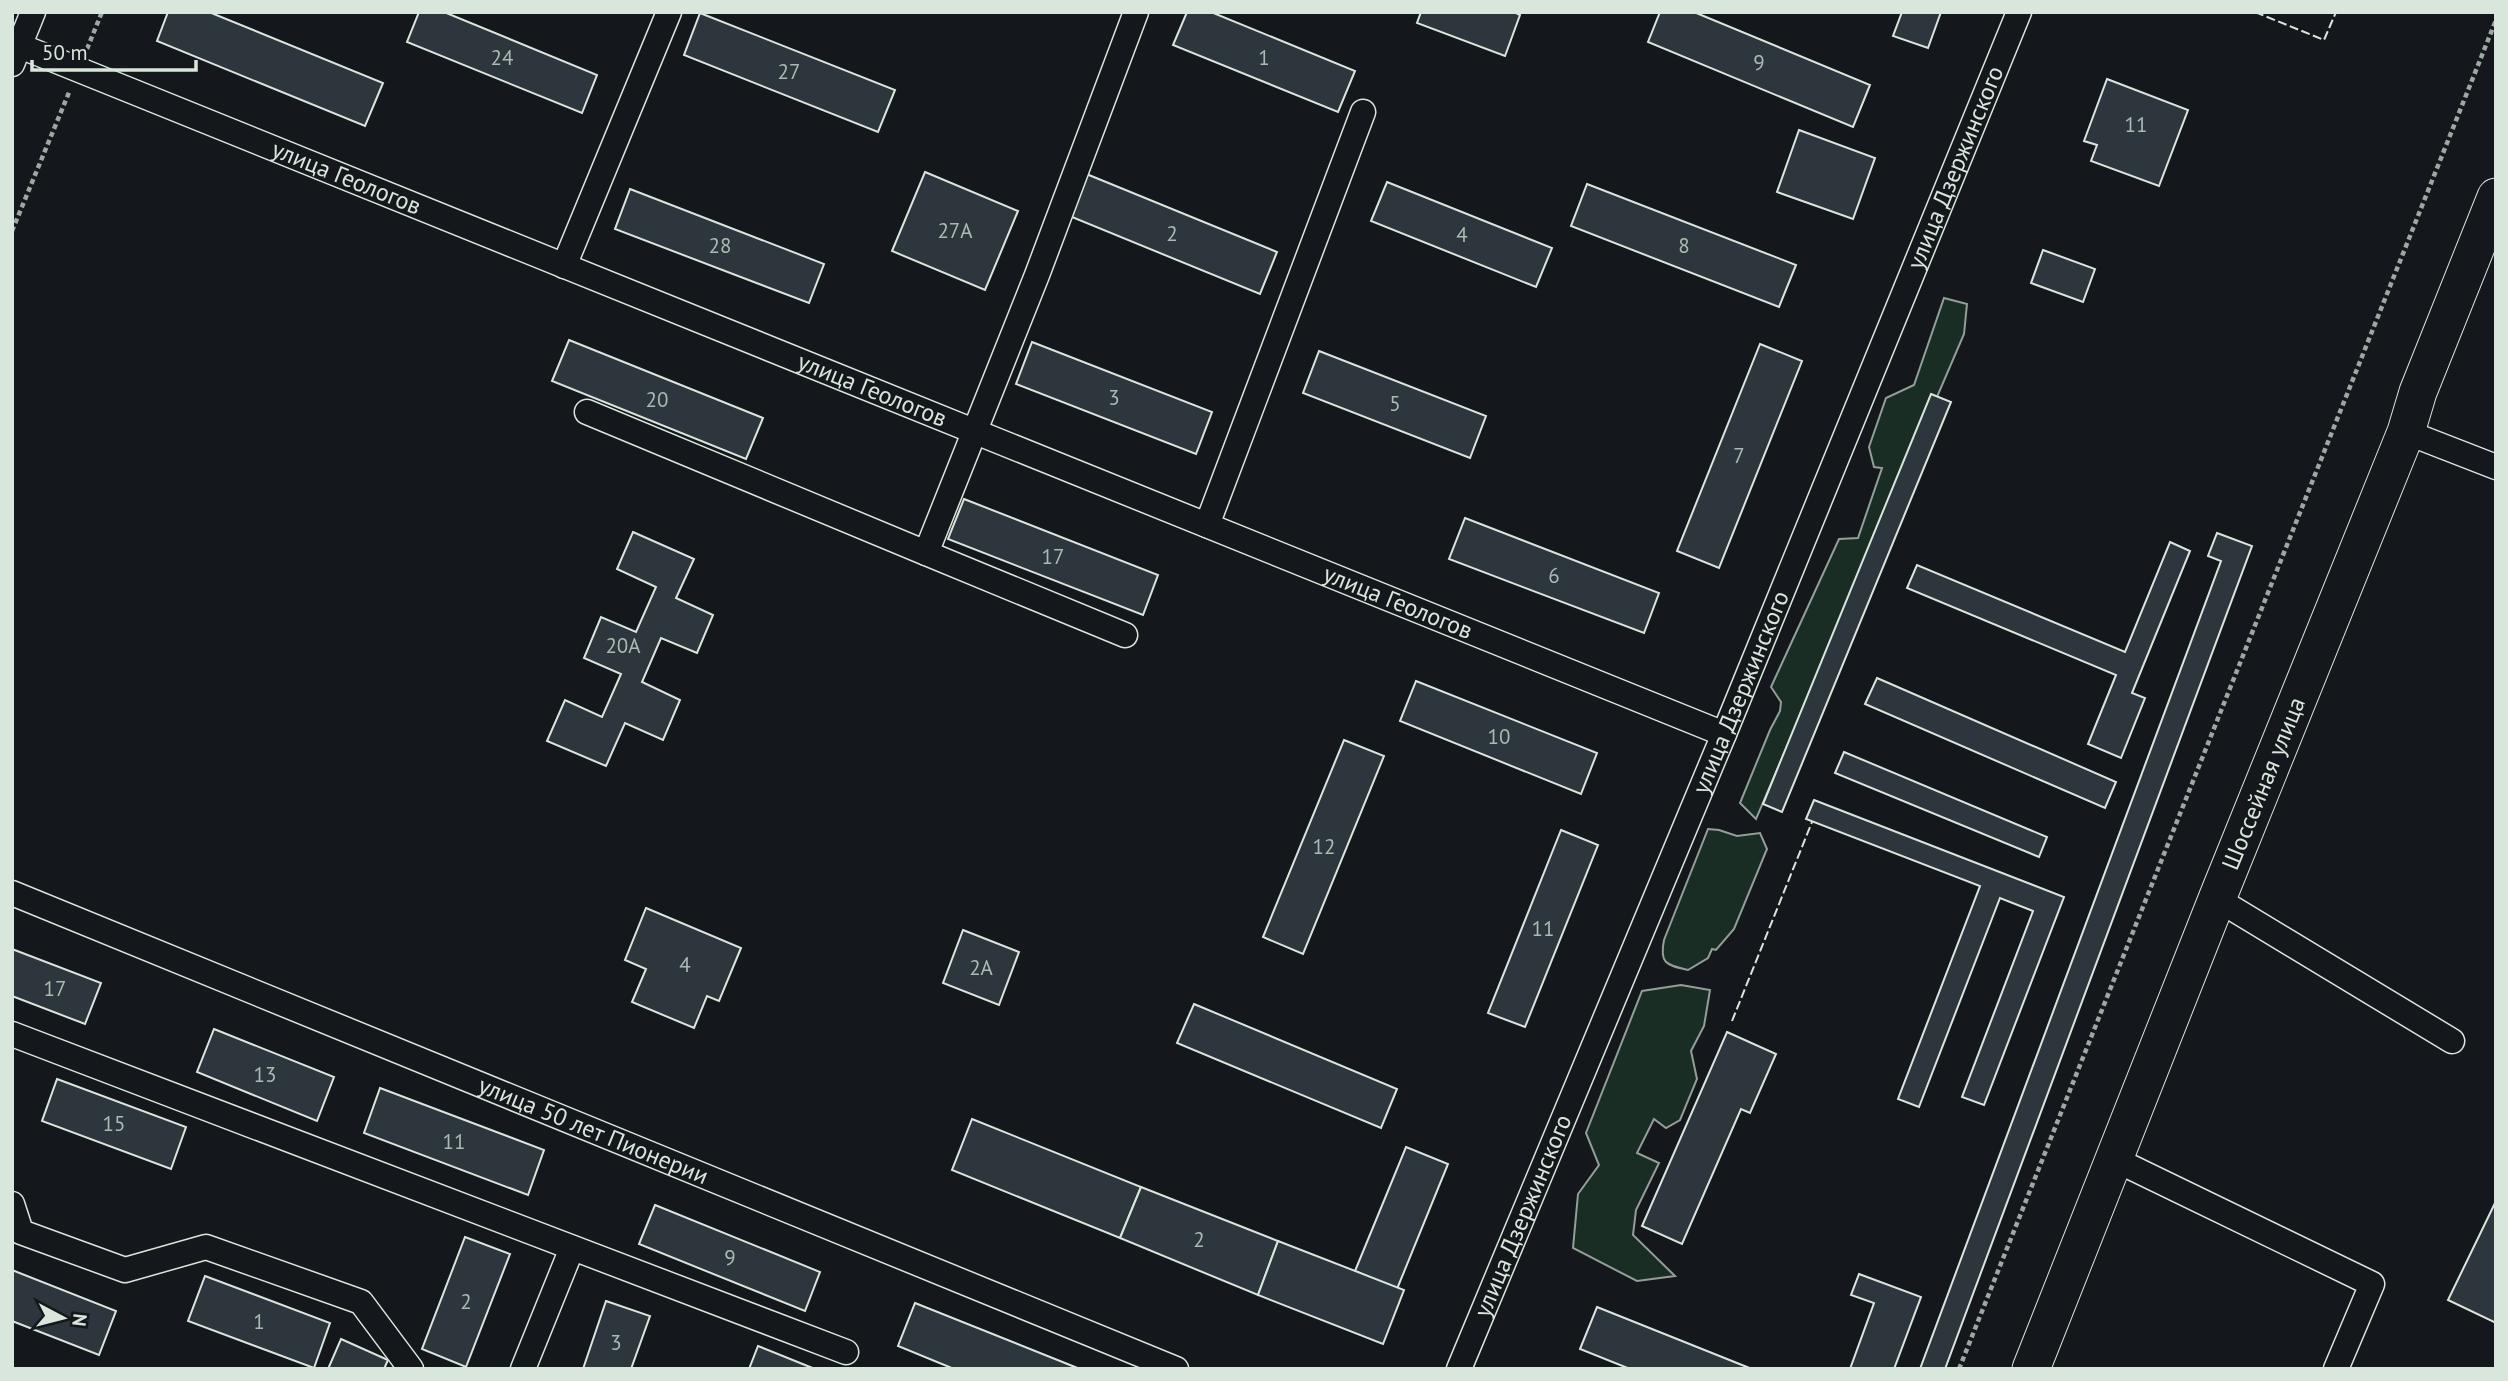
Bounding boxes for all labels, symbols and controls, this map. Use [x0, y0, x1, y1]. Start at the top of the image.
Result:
scale bar [32, 28, 196, 72]
text: 50 m [42, 39, 88, 66]
house number: 24 [491, 44, 513, 71]
house number: 1 [1258, 44, 1270, 71]
house number: 9 [1753, 49, 1765, 76]
house number: 27 [778, 58, 800, 85]
street label: улица Дзержинского [1900, 61, 2010, 274]
house number: 11 [2125, 111, 2147, 138]
street label: улица Геологов [267, 133, 426, 221]
house number: 27А [937, 217, 973, 244]
house number: 2 [1166, 220, 1178, 247]
house number: 4 [1456, 221, 1468, 248]
house number: 28 [709, 232, 731, 259]
house number: 8 [1678, 232, 1690, 259]
street label: улица Геологов [793, 346, 952, 434]
house number: 3 [1108, 384, 1120, 411]
house number: 20 [646, 386, 668, 413]
house number: 5 [1389, 390, 1401, 417]
house number: 7 [1733, 442, 1745, 469]
house number: 17 [1042, 543, 1064, 570]
street label: улица Геологов [1319, 558, 1477, 646]
house number: 6 [1548, 562, 1560, 589]
street label: улица Дзержинского [1685, 586, 1796, 798]
house number: 20А [605, 632, 641, 659]
street label: Шоссейная улица [2214, 692, 2312, 874]
house number: 10 [1488, 723, 1510, 750]
house number: 12 [1313, 833, 1335, 860]
house number: 11 [1532, 915, 1554, 942]
house number: 4 [679, 951, 691, 978]
house number: 2А [969, 954, 994, 981]
house number: 17 [44, 975, 66, 1002]
house number: 13 [254, 1061, 276, 1088]
street label: улица 50 лет Пионерии [474, 1069, 713, 1191]
house number: 15 [103, 1110, 125, 1137]
street label: улица Дзержинского [1466, 1110, 1579, 1322]
house number: 11 [443, 1128, 465, 1155]
house number: 2 [1193, 1226, 1205, 1253]
house number: 9 [724, 1244, 736, 1271]
north arrow [28, 1283, 98, 1353]
house number: 2 [460, 1288, 472, 1315]
house number: 1 [253, 1308, 265, 1335]
text: N [67, 1312, 93, 1328]
house number: 3 [610, 1329, 622, 1356]

